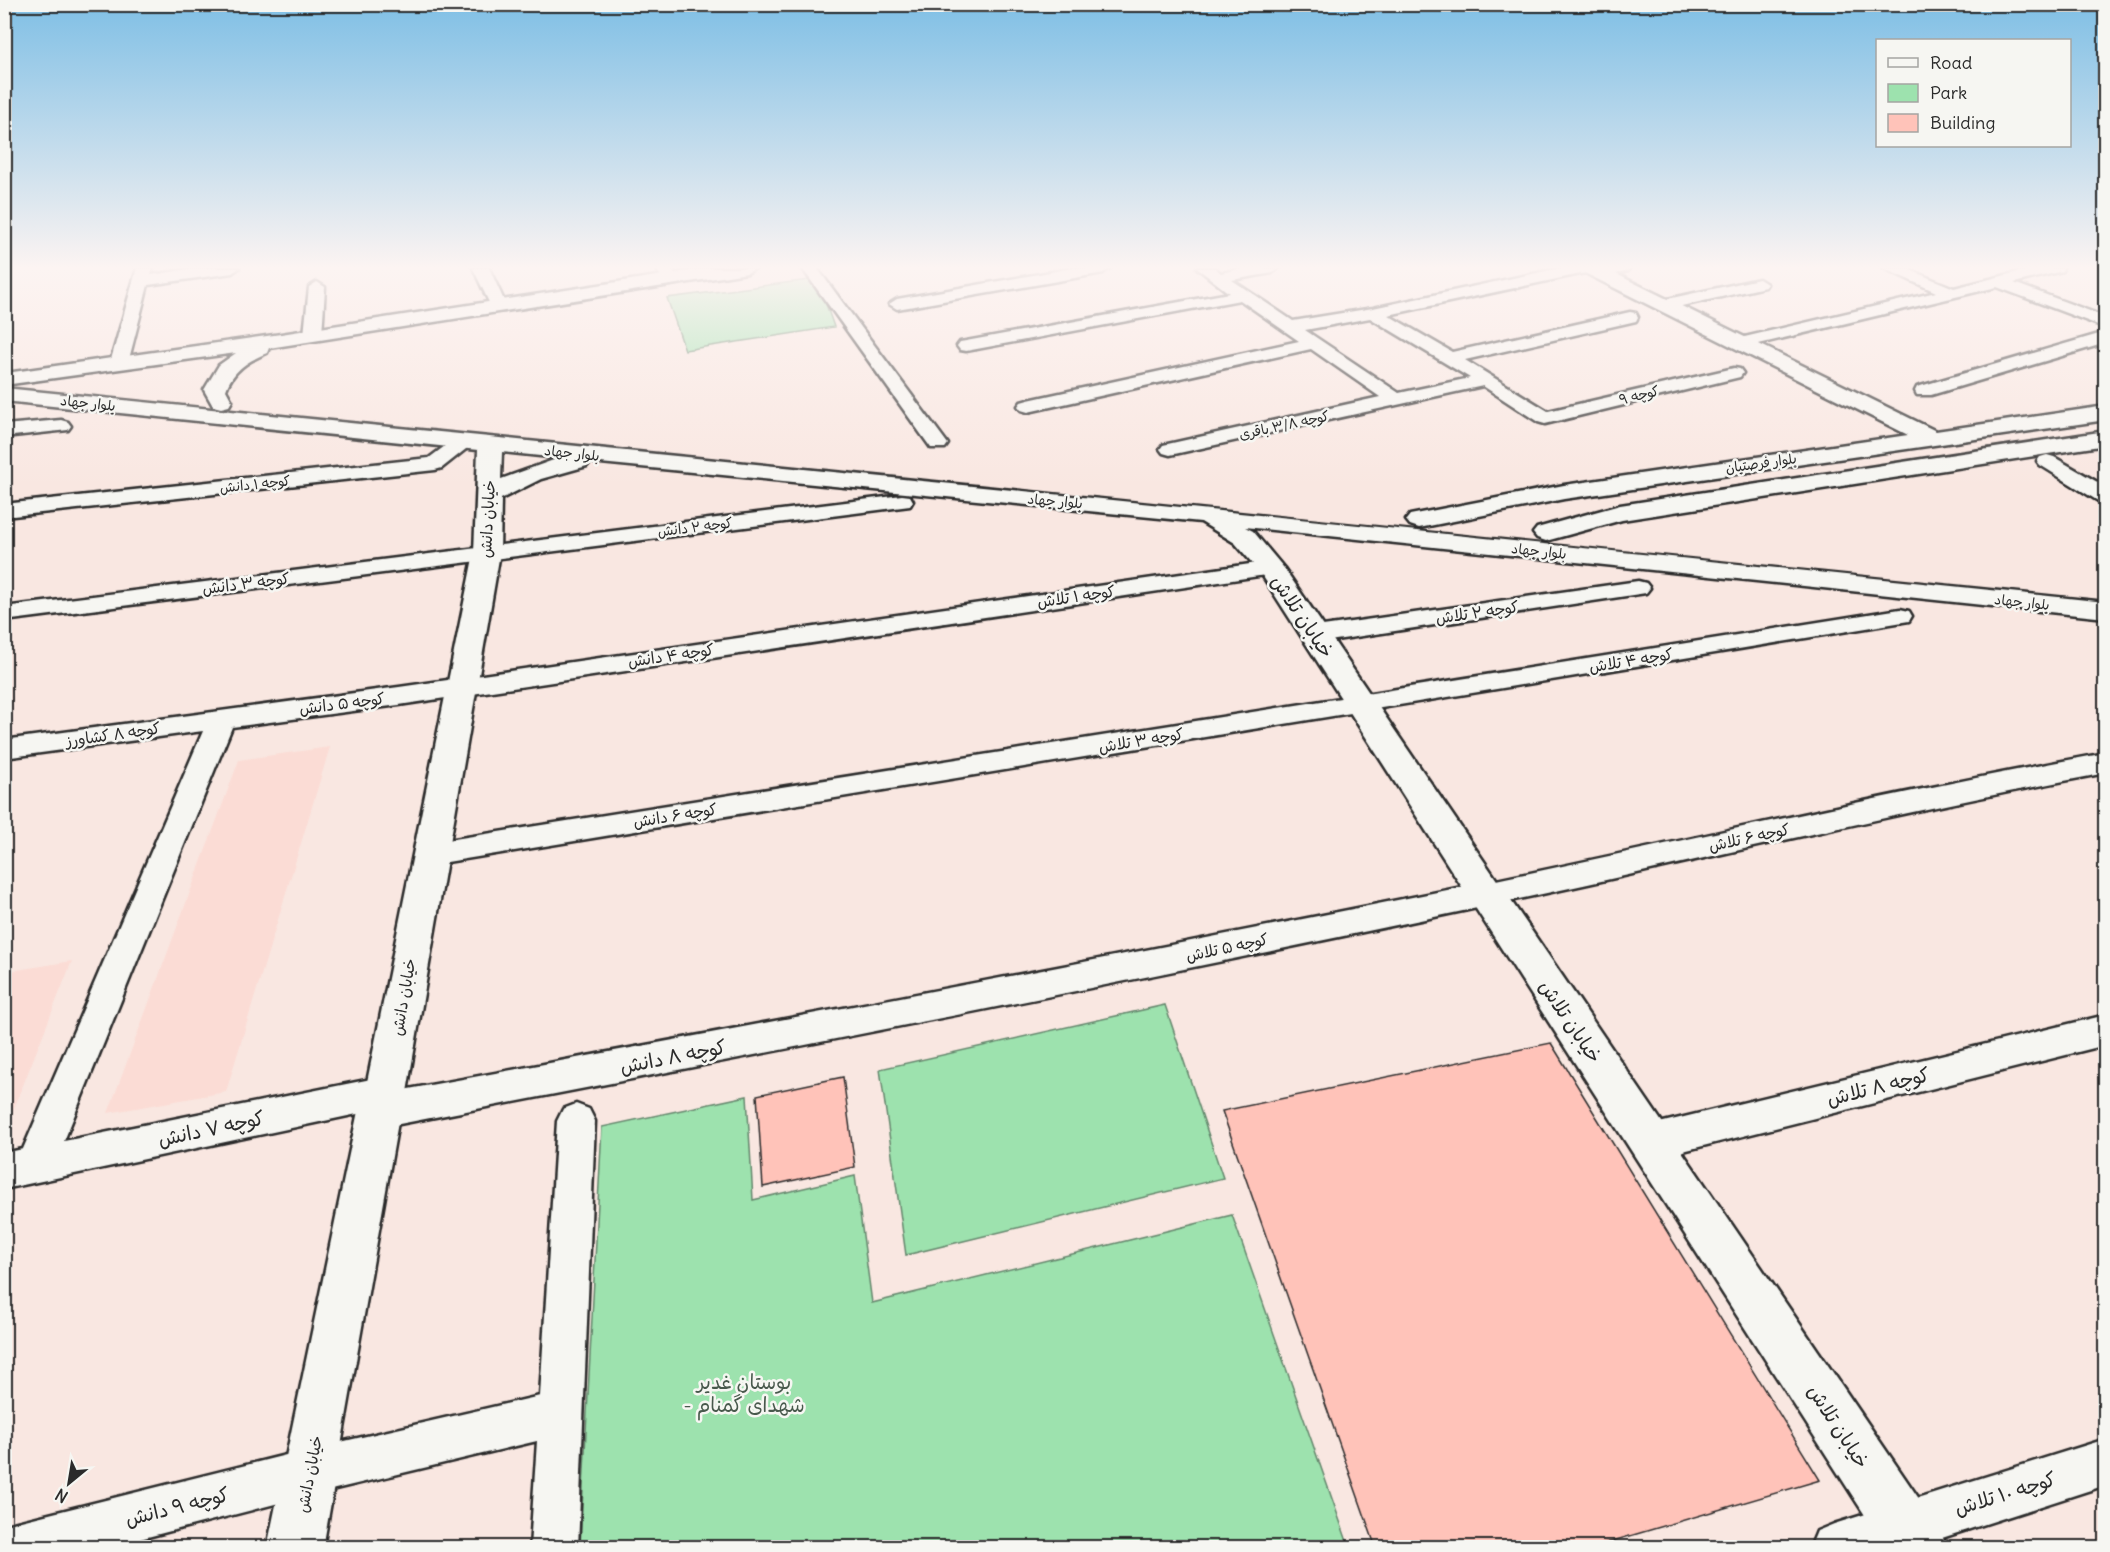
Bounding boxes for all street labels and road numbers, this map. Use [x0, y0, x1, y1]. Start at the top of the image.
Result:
street label: کوچه ۹ [1617, 381, 1661, 410]
street label: بلوار جهاد [59, 391, 117, 415]
street label: کوچه ۳/۸ باقری [1237, 407, 1331, 444]
street label: بلوار جهاد [543, 441, 601, 465]
street label: بلوار فرصتیان [1724, 449, 1798, 477]
street label: کوچه ۱ دانش [219, 471, 291, 498]
street label: خیابان دانش [475, 479, 499, 559]
street label: بلوار جهاد [1027, 490, 1083, 512]
street label: کوچه ۲ دانش [657, 513, 733, 542]
street label: بلوار جهاد [1510, 539, 1568, 563]
street label: کوچه ۳ دانش [201, 568, 291, 599]
street label: خیابان تلاش [1266, 570, 1340, 662]
street label: کوچه ۱ تلاش [1036, 581, 1117, 612]
street label: بلوار جهاد [1993, 590, 2051, 614]
street label: کوچه ۲ تلاش [1434, 596, 1520, 629]
street label: کوچه ۴ دانش [627, 639, 716, 672]
street label: کوچه ۴ تلاش [1588, 643, 1675, 677]
street label: کوچه ۵ دانش [298, 688, 386, 719]
street label: کوچه ۸ کشاورز [62, 717, 162, 752]
street label: کوچه ۳ تلاش [1097, 723, 1185, 758]
street label: کوچه ۶ دانش [632, 798, 719, 832]
street label: کوچه ۶ تلاش [1707, 819, 1792, 856]
street label: کوچه ۵ تلاش [1184, 928, 1270, 966]
street label: خیابان دانش [386, 957, 420, 1037]
street label: خیابان تلاش [1534, 975, 1608, 1067]
street label: کوچه ۸ دانش [618, 1033, 728, 1080]
street label: کوچه ۸ تلاش [1824, 1061, 1932, 1112]
street label: کوچه ۷ دانش [156, 1105, 267, 1152]
street label: خیابان تلاش [1803, 1379, 1875, 1473]
street label: خیابان دانش [292, 1434, 326, 1514]
street label: کوچه ۱۰ تلاش [1951, 1466, 2059, 1521]
street label: کوچه ۹ دانش [122, 1481, 232, 1532]

